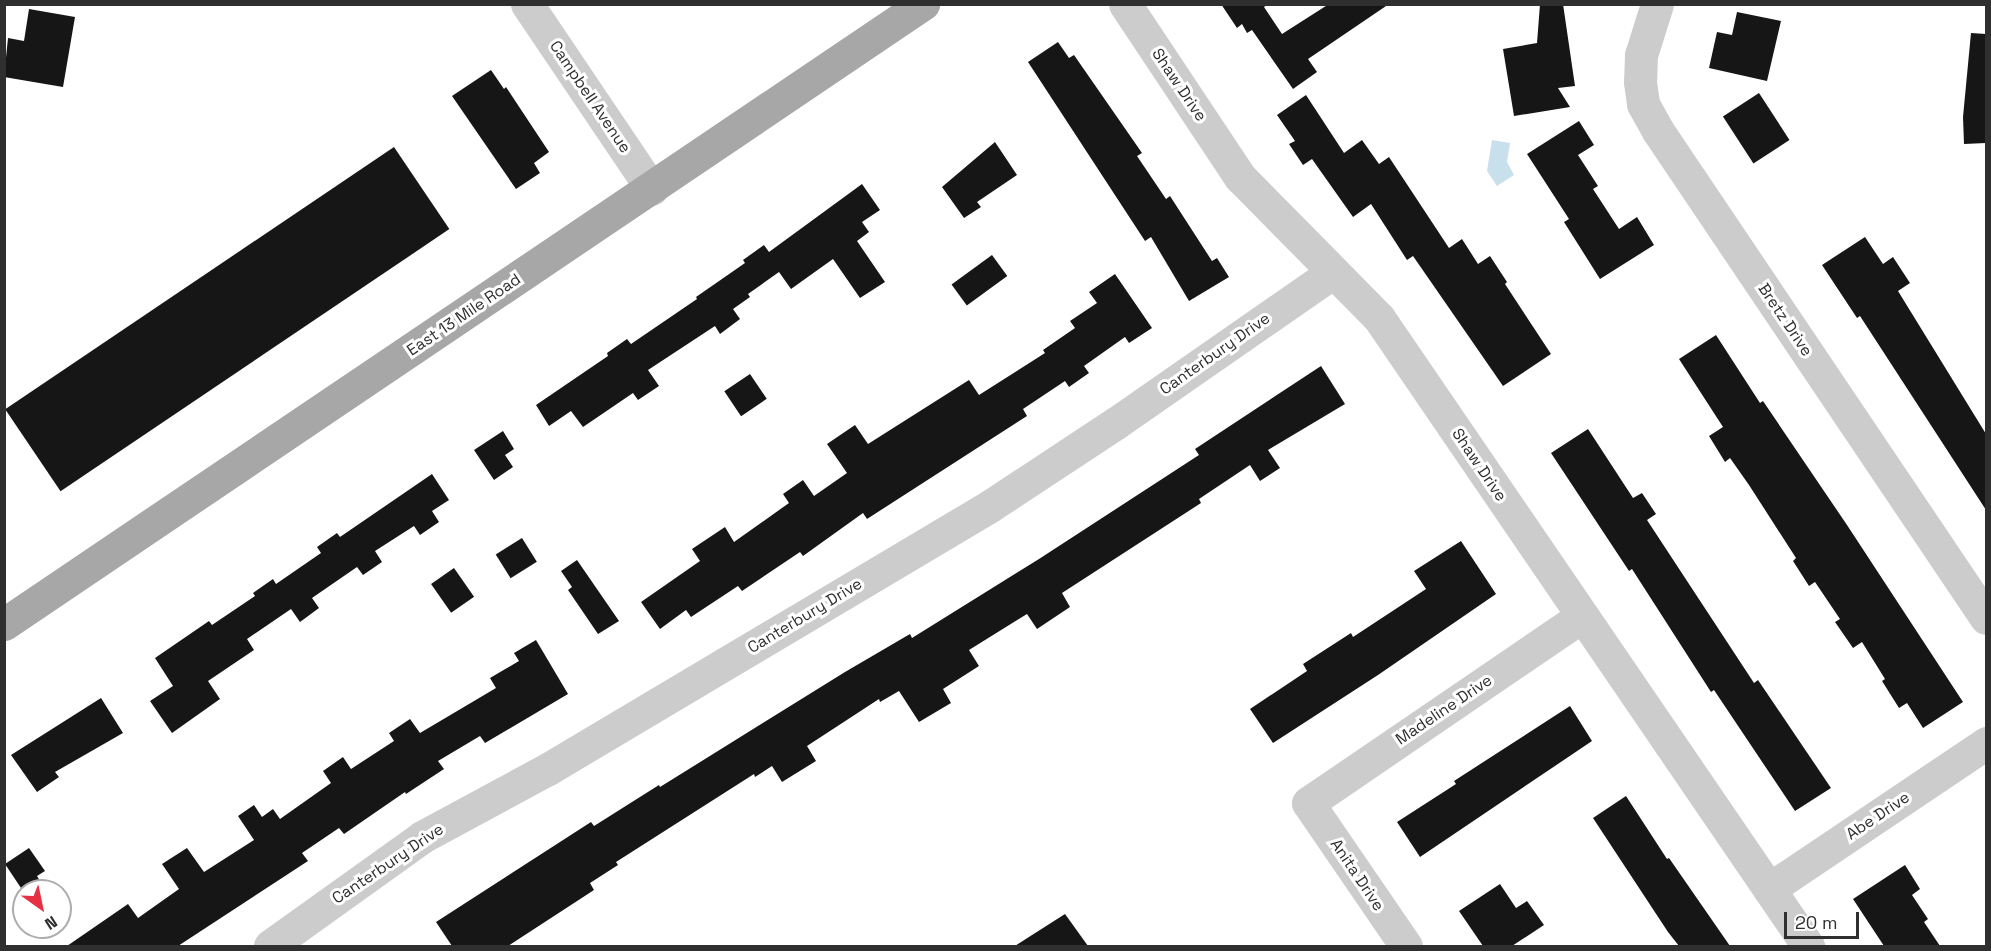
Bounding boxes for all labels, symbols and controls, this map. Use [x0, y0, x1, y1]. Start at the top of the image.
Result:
street label: Campbell Avenue [545, 37, 635, 157]
street label: Shaw Drive [1148, 45, 1210, 125]
street label: East 13 Mile Road [404, 270, 524, 360]
street label: Bretz Drive [1754, 280, 1816, 360]
street label: Canterbury Drive [1156, 309, 1274, 399]
street label: Shaw Drive [1448, 425, 1510, 505]
street label: Canterbury Drive [744, 574, 866, 658]
street label: Madeline Drive [1392, 671, 1496, 749]
street label: Abe Drive [1843, 788, 1913, 844]
street label: Canterbury Drive [329, 820, 447, 908]
street label: Anita Drive [1326, 835, 1388, 915]
north arrow [12, 879, 72, 939]
scale bar [1787, 900, 1862, 938]
text: N [41, 911, 61, 935]
text: 20 m [1795, 911, 1838, 934]

